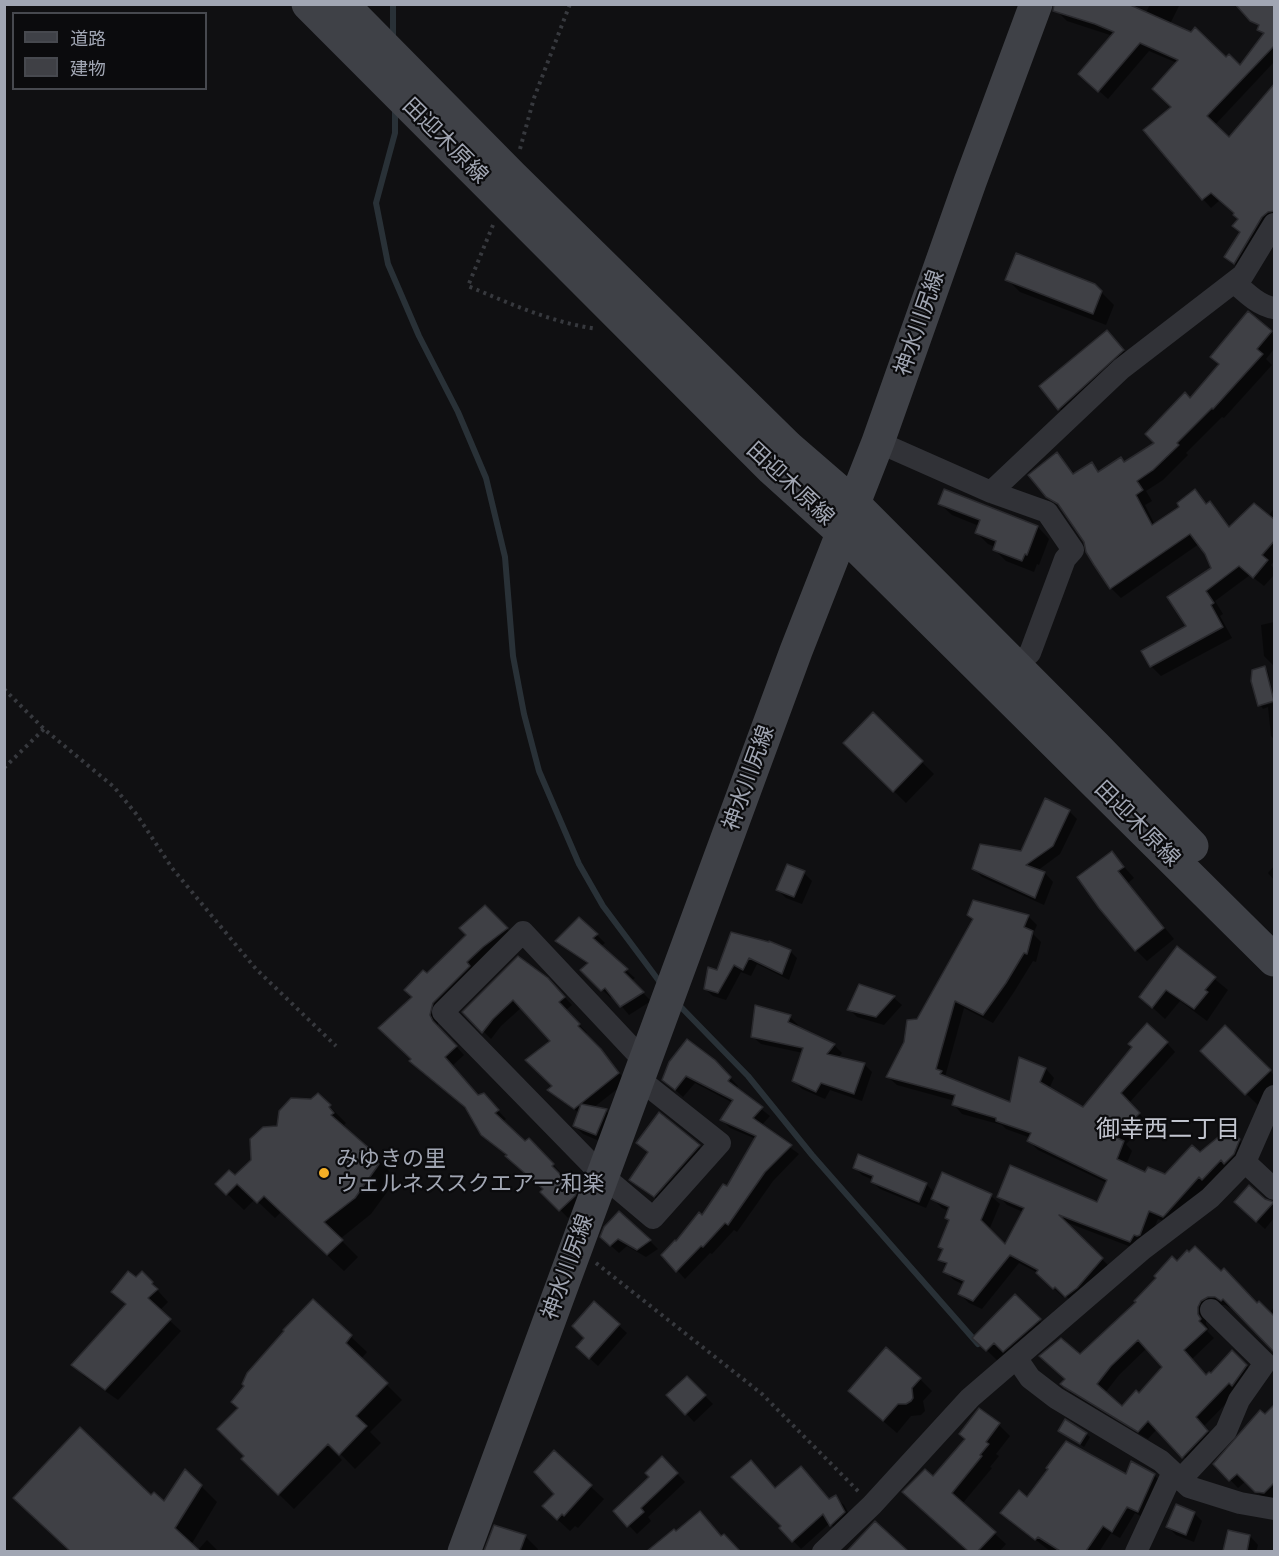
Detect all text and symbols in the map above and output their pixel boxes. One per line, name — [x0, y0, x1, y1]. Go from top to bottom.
legend — [12, 12, 207, 90]
text: 道路 — [70, 28, 106, 50]
text: 建物 — [70, 58, 106, 80]
street label: 田迎木原線 — [397, 93, 493, 189]
street label: 神水川尻線 — [890, 267, 950, 379]
street label: 田迎木原線 — [741, 437, 839, 531]
street label: 神水川尻線 — [718, 722, 780, 834]
street label: 田迎木原線 — [1089, 776, 1185, 872]
district label: 御幸西二丁目 — [1096, 1116, 1240, 1144]
place label: みゆきの里 ウェルネススクエアー;和楽 — [336, 1147, 604, 1198]
marker: みゆきの里 ウェルネススクエアー;和楽 — [317, 1166, 331, 1180]
street label: 神水川尻線 — [537, 1211, 599, 1323]

